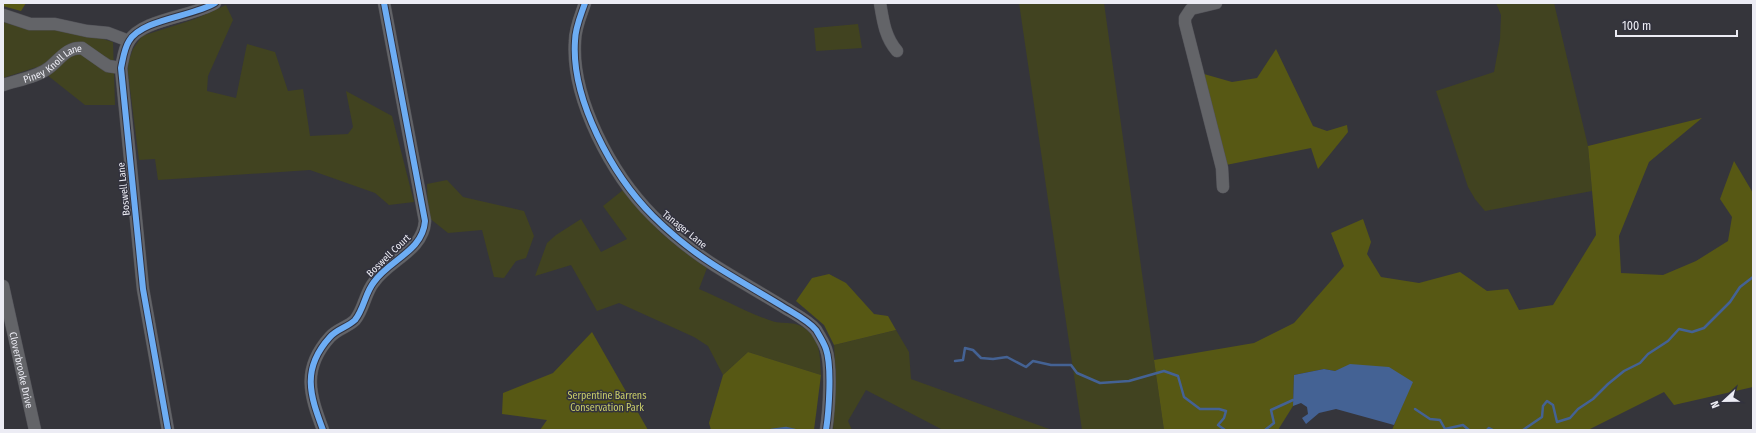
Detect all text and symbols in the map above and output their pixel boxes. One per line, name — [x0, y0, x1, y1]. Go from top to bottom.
scale bar — [1616, 12, 1737, 38]
text: 100 m — [1622, 19, 1651, 33]
street label: Piney Knoll Lane — [22, 43, 82, 86]
street label: Boswell Lane — [115, 162, 133, 216]
street label: Tanager Lane — [660, 208, 709, 251]
street label: Boswell Court — [364, 231, 414, 280]
street label: Cloverbrooke Drive — [6, 331, 35, 410]
north arrow — [1704, 381, 1744, 421]
park label: Serpentine Barrens Conservation Park — [568, 390, 646, 414]
text: N — [1708, 399, 1722, 410]

